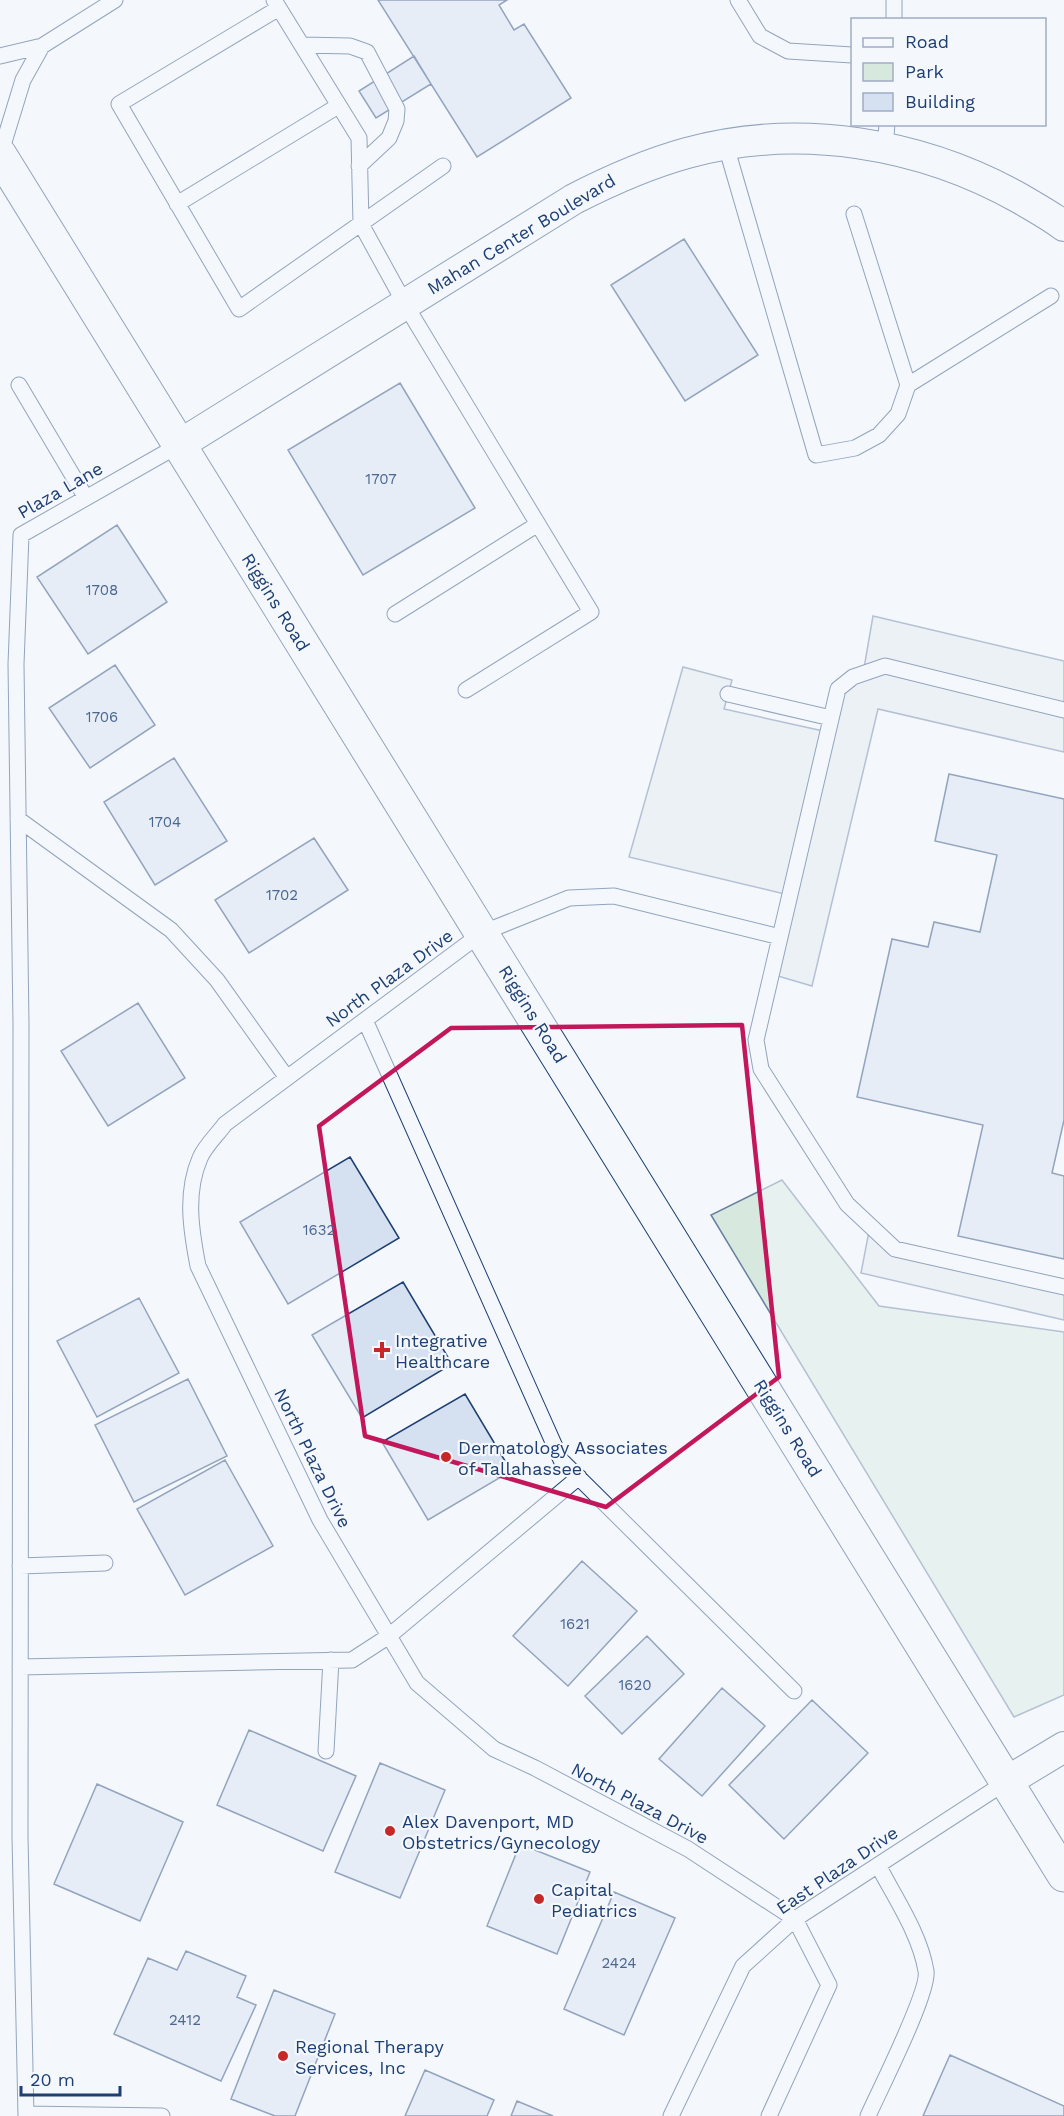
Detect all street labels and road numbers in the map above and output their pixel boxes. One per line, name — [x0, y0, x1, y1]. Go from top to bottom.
street label: Mahan Center Boulevard — [423, 169, 619, 299]
street label: Plaza Lane — [14, 457, 106, 523]
street label: Riggins Road — [238, 549, 314, 655]
street label: North Plaza Drive — [321, 925, 457, 1031]
street label: Riggins Road — [495, 961, 571, 1067]
street label: Riggins Road — [750, 1375, 826, 1481]
street label: North Plaza Drive — [270, 1385, 356, 1531]
street label: North Plaza Drive — [568, 1758, 712, 1848]
street label: East Plaza Drive — [772, 1822, 902, 1918]

